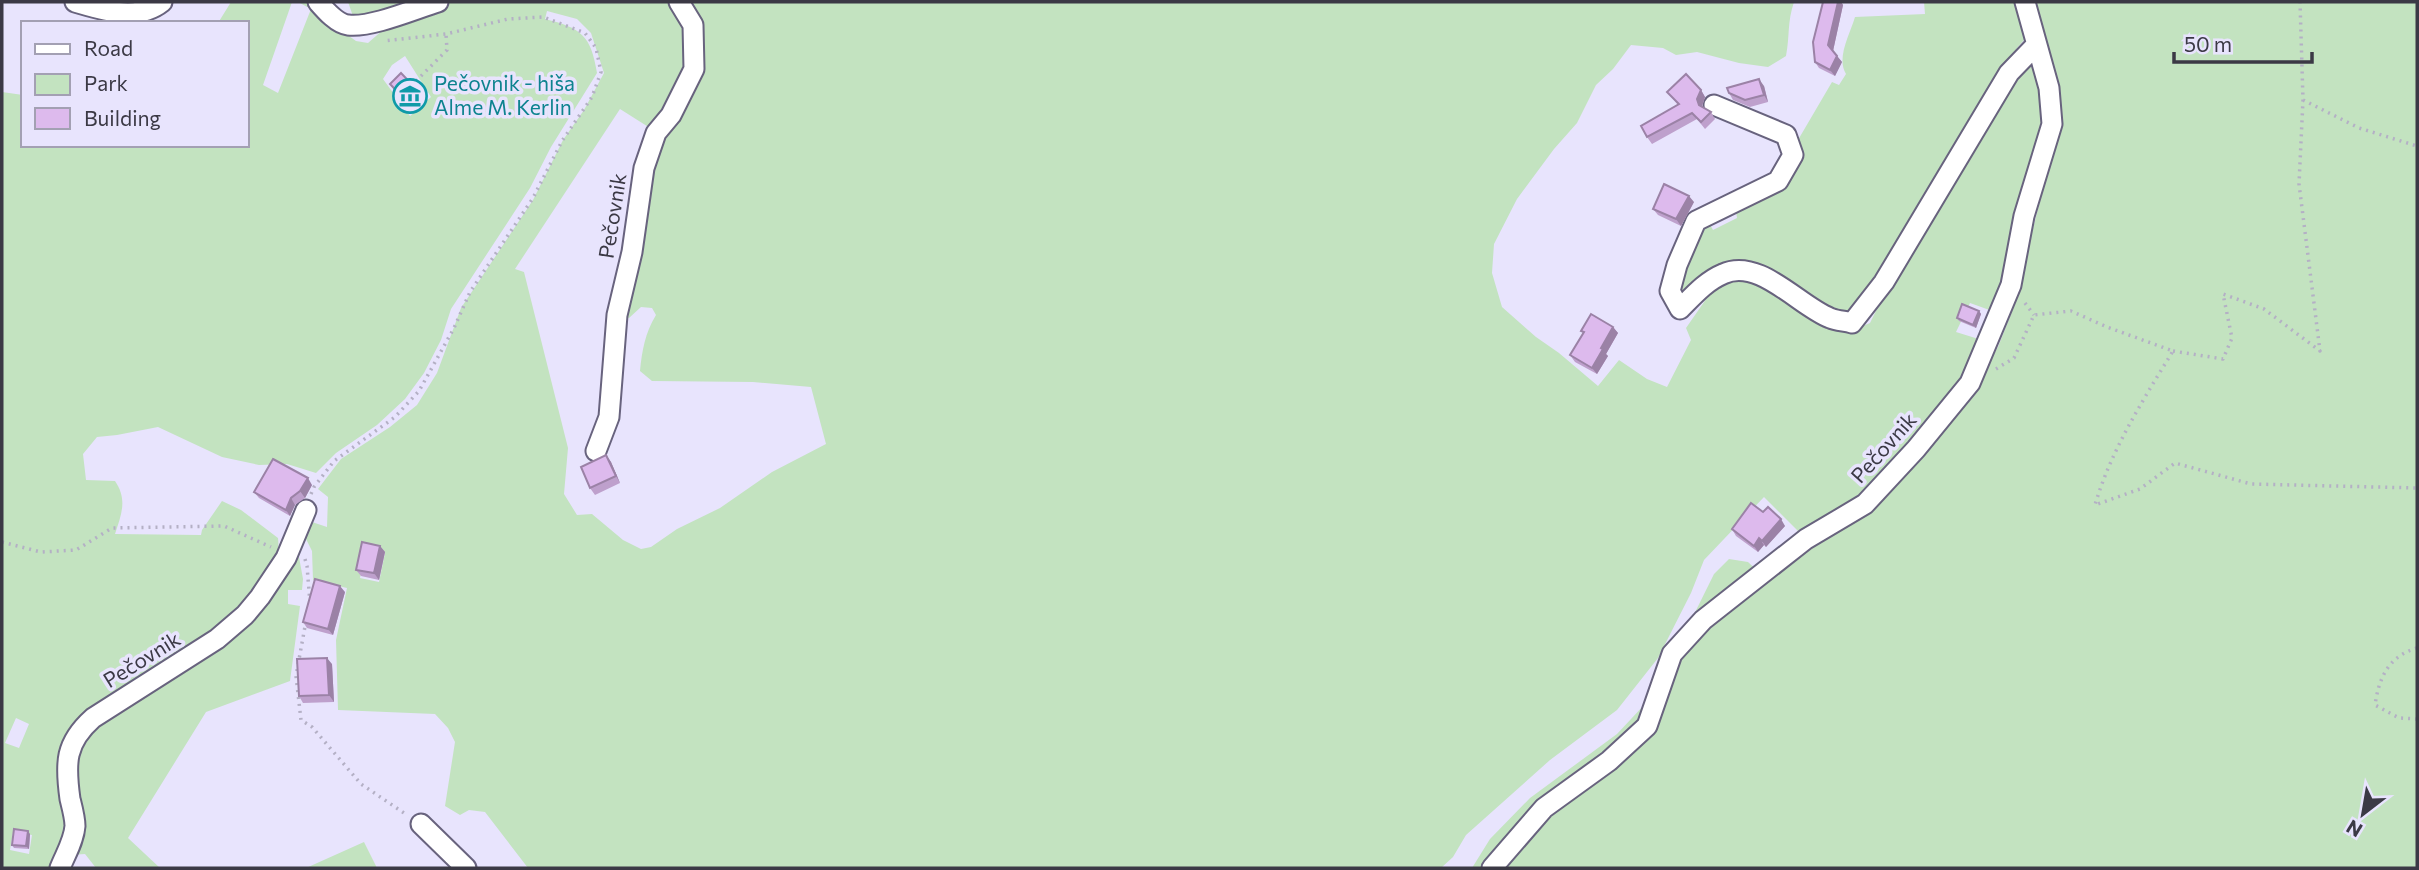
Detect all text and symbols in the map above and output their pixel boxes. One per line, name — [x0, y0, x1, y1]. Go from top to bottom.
legend — [21, 21, 248, 147]
scale bar — [2174, 21, 2312, 65]
text: 50 m — [2184, 31, 2232, 56]
text: Road — [84, 35, 133, 60]
text: Park — [84, 70, 128, 95]
place label: Pečovnik - hiša Alme M. Kerlin — [434, 70, 575, 119]
museum icon: Pečovnik - hiša Alme M. Kerlin — [391, 77, 429, 115]
text: Building — [84, 105, 161, 130]
street label: Pečovnik — [592, 171, 631, 260]
street label: Pečovnik — [1845, 407, 1921, 487]
street label: Pečovnik — [98, 625, 184, 692]
north arrow — [2328, 779, 2398, 849]
text: N — [2342, 815, 2366, 843]

